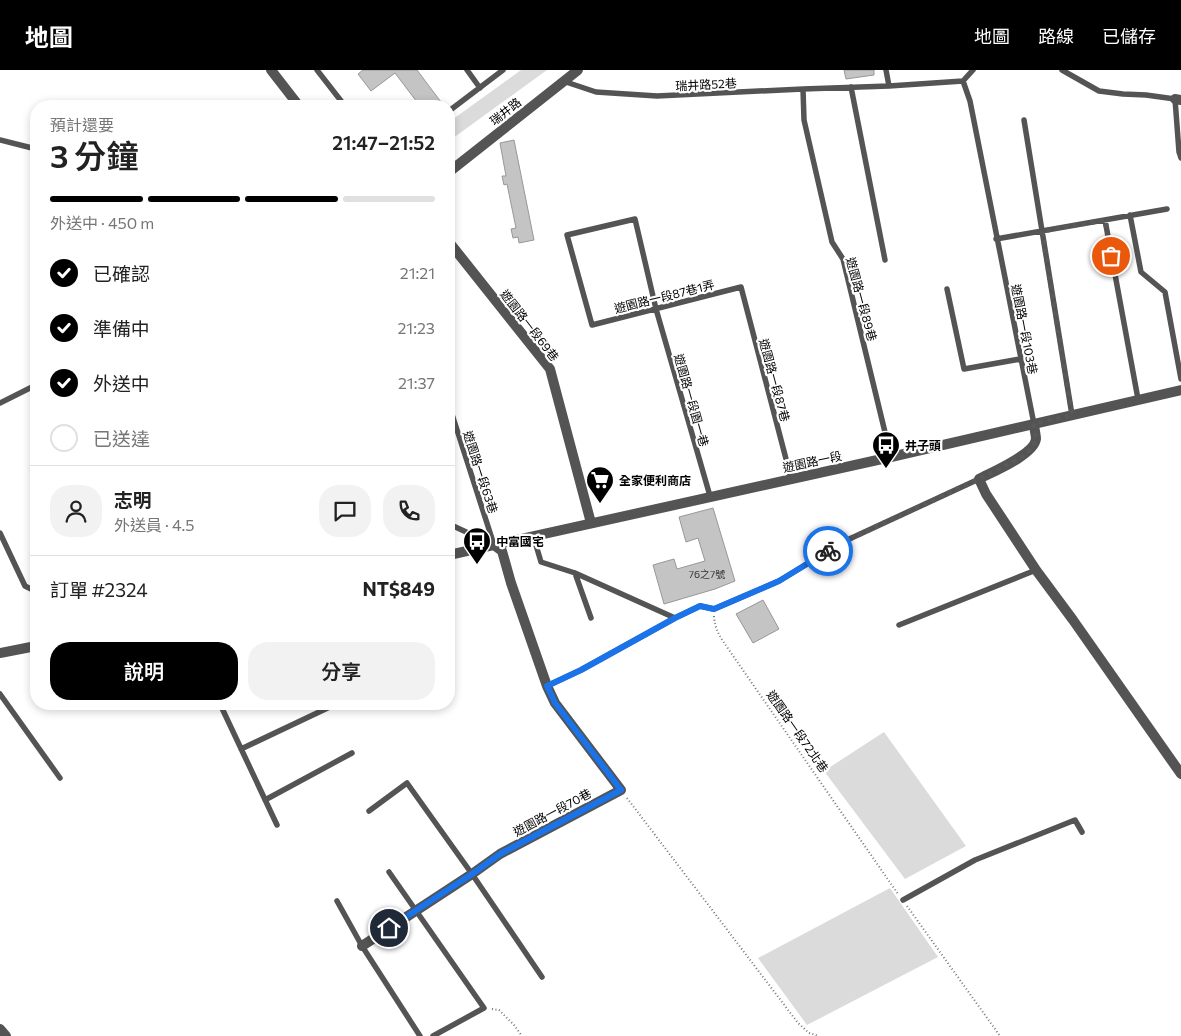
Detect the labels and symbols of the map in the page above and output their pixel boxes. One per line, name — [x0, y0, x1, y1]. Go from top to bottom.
street label: 瑞井路52巷 — [675, 75, 737, 93]
street label: 瑞井路 — [487, 94, 523, 128]
pin — [1090, 235, 1132, 277]
street label: 遊園路一段89巷 — [844, 255, 880, 343]
street label: 遊園路一段87巷1弄 — [612, 277, 716, 315]
street label: 遊園路一段103巷 — [1009, 283, 1041, 375]
street label: 遊園路一段69巷 — [498, 287, 562, 363]
street label: 遊園路一段87巷 — [757, 337, 793, 423]
street label: 遊園路一段園一巷 — [672, 352, 712, 448]
street label: 遊園路一段63巷 — [461, 429, 501, 515]
bus stop icon: 井子頭 — [871, 430, 901, 469]
place label: 井子頭 — [905, 438, 941, 452]
street label: 遊園路一段 — [781, 448, 843, 474]
supermarket icon: 全家便利商店 — [585, 465, 615, 504]
place label: 全家便利商店 — [619, 473, 691, 487]
bus stop icon: 中富國宅 — [462, 526, 492, 565]
courier — [803, 526, 853, 576]
place label: 中富國宅 — [496, 534, 544, 548]
house number: 76之7號 — [689, 568, 725, 580]
street label: 遊園路一段72北巷 — [764, 687, 832, 775]
street label: 遊園路一段70巷 — [511, 786, 593, 838]
pin — [368, 907, 410, 949]

